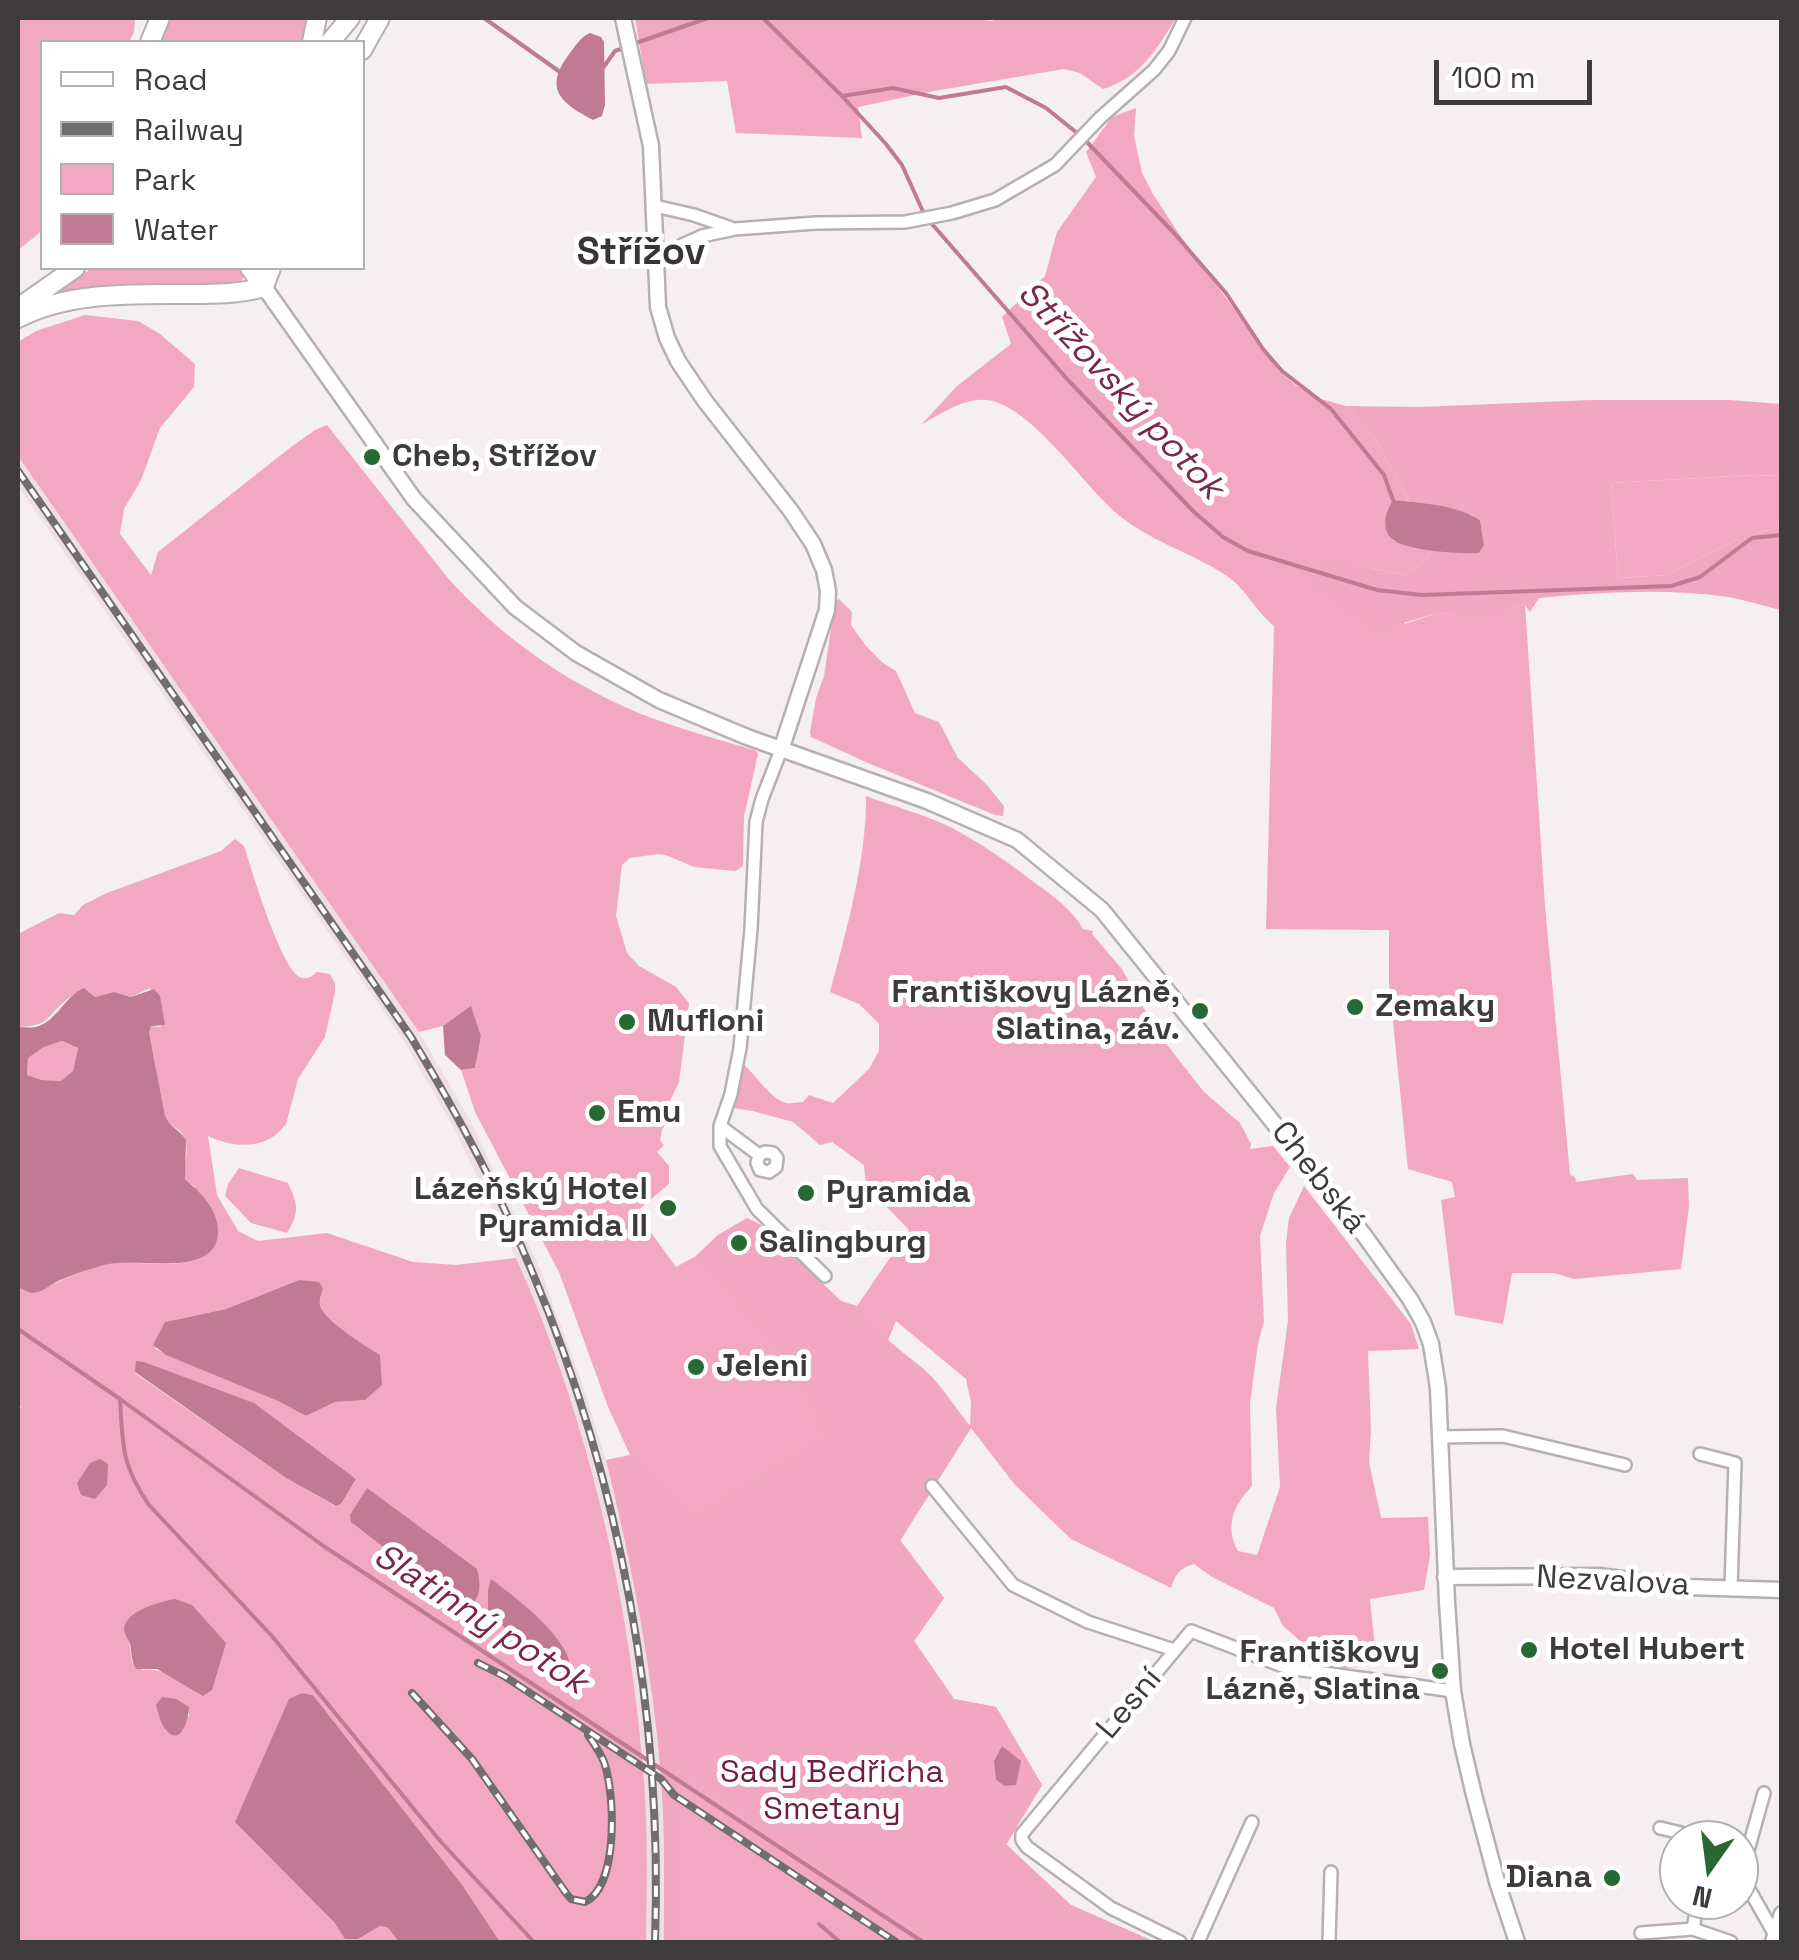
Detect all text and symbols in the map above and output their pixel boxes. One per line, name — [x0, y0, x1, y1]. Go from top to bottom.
legend — [40, 40, 365, 270]
scale bar — [1439, 40, 1596, 102]
text: 100 m — [1451, 58, 1536, 97]
text: Road — [134, 60, 208, 99]
text: Railway — [134, 110, 244, 149]
text: Park — [134, 160, 196, 199]
text: Water — [134, 210, 219, 249]
district label: Střížov — [577, 231, 705, 277]
water label: Střížovský potok — [1008, 273, 1232, 509]
place label: Cheb, Střížov — [392, 438, 597, 476]
marker: Cheb, Střížov — [361, 446, 383, 468]
place label: Františkovy Lázně, Slatina, záv. — [892, 974, 1180, 1049]
place label: Zemaky — [1375, 988, 1495, 1026]
marker: Zemaky — [1344, 996, 1366, 1018]
marker: Františkovy Lázně, Slatina, záv. — [1189, 1000, 1211, 1022]
place label: Mufloni — [647, 1003, 764, 1041]
marker: Mufloni — [616, 1011, 638, 1033]
place label: Emu — [617, 1094, 682, 1132]
marker: Emu — [586, 1102, 608, 1124]
street label: Chebská — [1262, 1114, 1374, 1242]
place label: Lázeňský Hotel Pyramida II — [414, 1171, 648, 1246]
place label: Pyramida — [826, 1174, 971, 1212]
marker: Pyramida — [795, 1182, 817, 1204]
marker: Lázeňský Hotel Pyramida II — [657, 1197, 679, 1219]
place label: Salingburg — [759, 1224, 927, 1262]
marker: Salingburg — [728, 1232, 750, 1254]
place label: Jeleni — [716, 1348, 808, 1386]
marker: Jeleni — [685, 1356, 707, 1378]
water label: Slatinný potok — [365, 1535, 595, 1705]
street label: Nezvalova — [1535, 1559, 1691, 1605]
place label: Hotel Hubert — [1549, 1631, 1745, 1669]
place label: Františkovy Lázně, Slatina — [1206, 1634, 1420, 1709]
marker: Hotel Hubert — [1518, 1639, 1540, 1661]
marker: Františkovy Lázně, Slatina — [1429, 1660, 1451, 1682]
street label: Lesní — [1089, 1661, 1171, 1747]
park label: Sady Bedřicha Smetany — [720, 1754, 944, 1829]
north arrow — [1659, 1820, 1759, 1920]
place label: Diana — [1505, 1859, 1592, 1897]
marker: Diana — [1601, 1867, 1623, 1889]
text: N — [1689, 1877, 1716, 1917]

